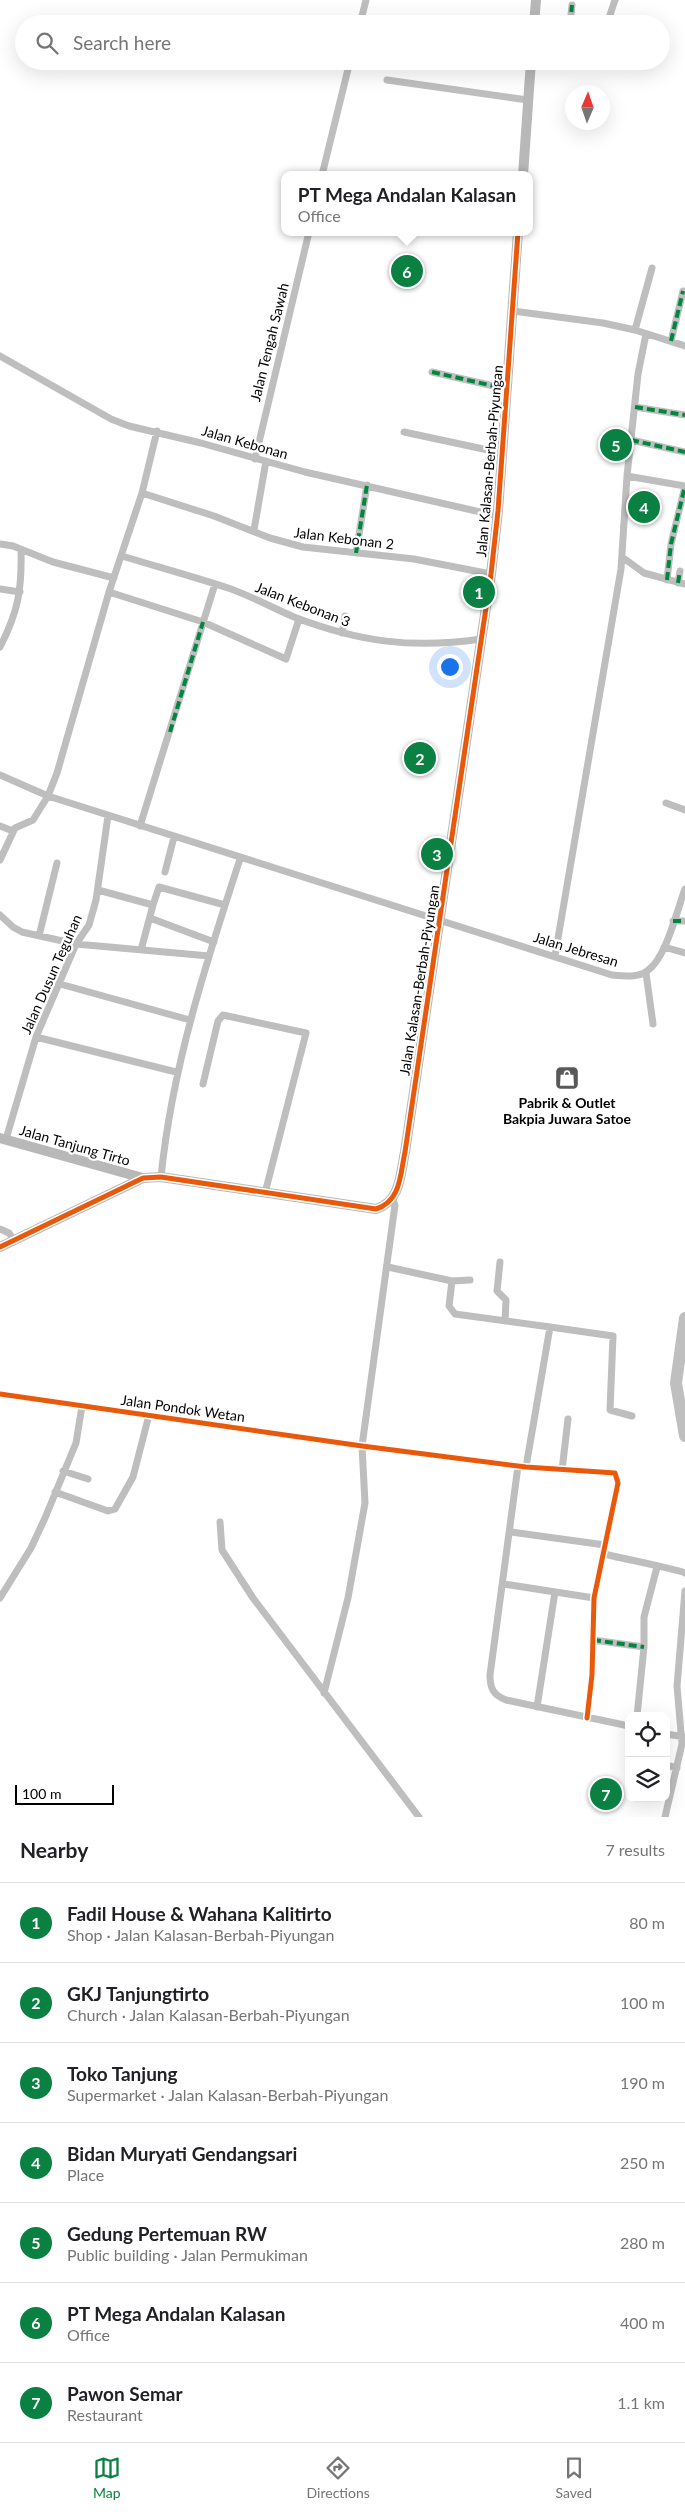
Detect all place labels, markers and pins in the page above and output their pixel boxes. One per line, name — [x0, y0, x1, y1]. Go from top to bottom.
pin: 6 — [391, 252, 423, 290]
pin: 5 — [600, 426, 632, 464]
pin: 4 — [628, 488, 660, 526]
pin: 1 — [463, 573, 495, 611]
pin: 2 — [404, 739, 436, 777]
pin: 3 — [421, 835, 453, 873]
shop icon: Pabrik & Outlet Bakpia Juwara Satoe — [554, 1065, 580, 1091]
place label: Pabrik & Outlet Bakpia Juwara Satoe — [503, 1094, 632, 1127]
pin: 7 — [590, 1775, 622, 1813]

